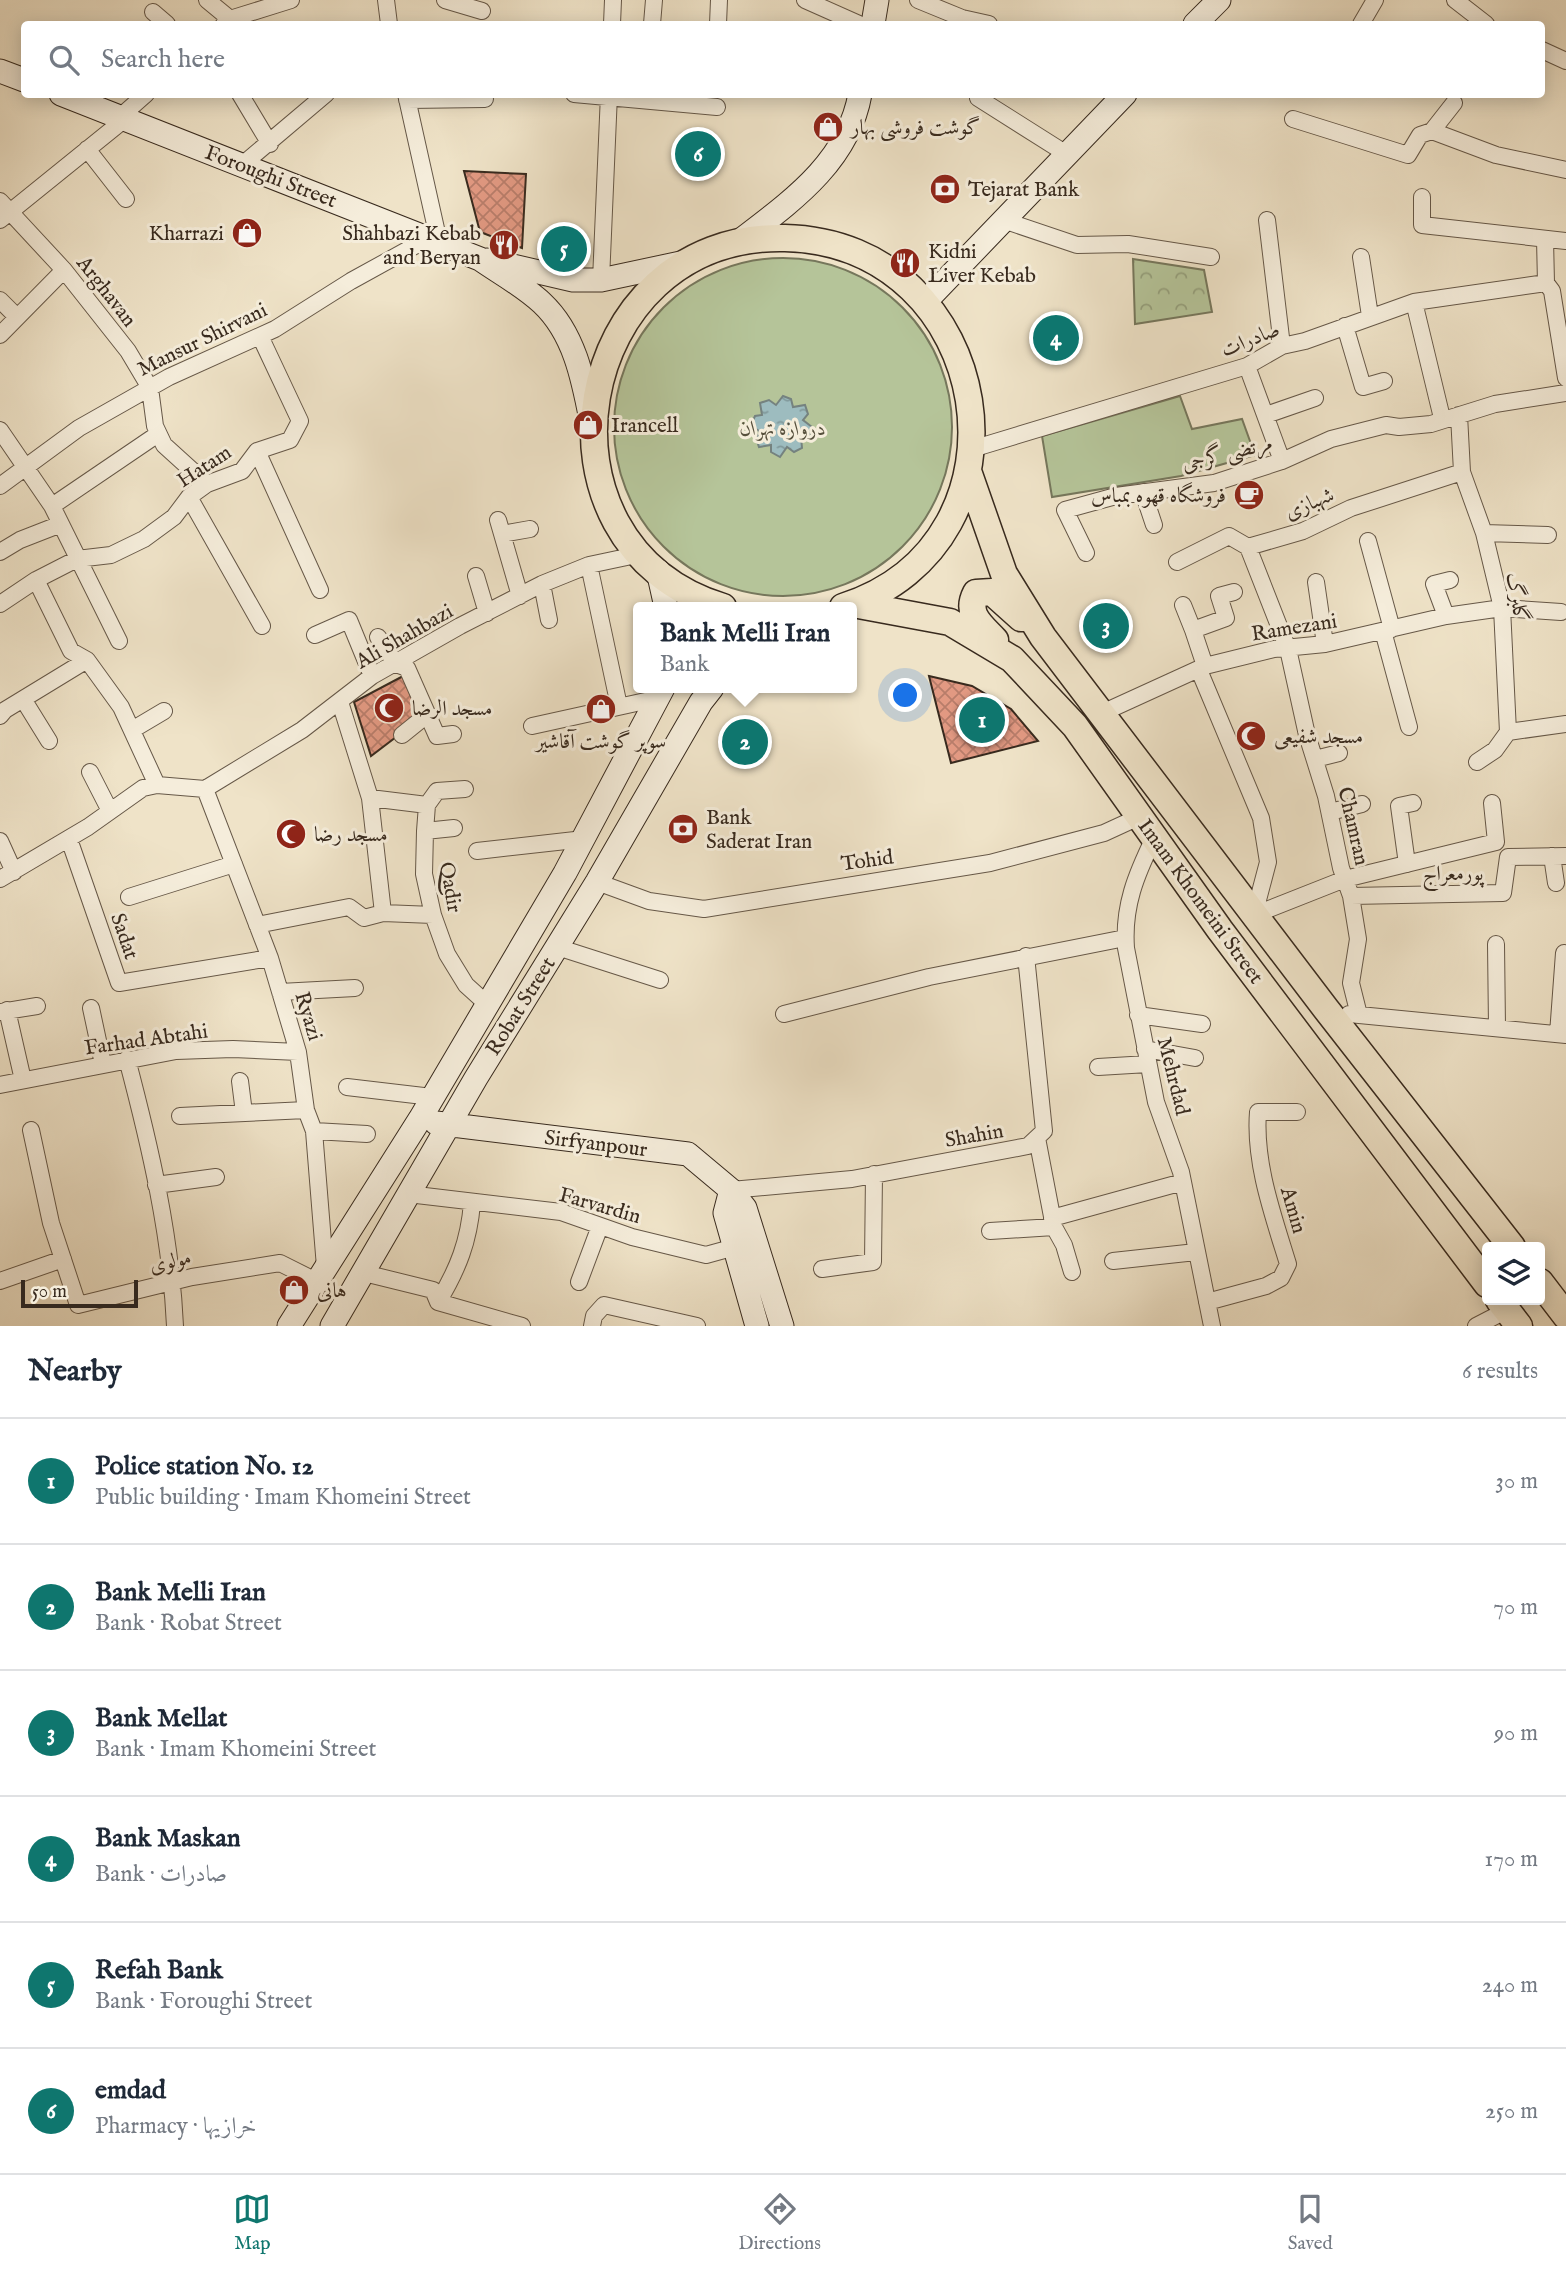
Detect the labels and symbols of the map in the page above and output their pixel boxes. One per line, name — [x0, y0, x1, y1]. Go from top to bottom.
shop icon: گوشت فروشی بهار — [811, 110, 845, 144]
place label: گوشت فروشی بهار — [849, 115, 980, 142]
pin: 6 — [675, 128, 721, 180]
street label: Foroughi Street — [201, 140, 340, 215]
bank icon: Tejarat Bank — [928, 172, 962, 206]
place label: Tejarat Bank — [968, 177, 1080, 204]
shop icon: Kharrazi — [230, 216, 264, 250]
place label: Kharrazi — [149, 221, 224, 248]
place label: Shahbazi Kebab and Beryan — [342, 221, 481, 272]
pin: 5 — [541, 223, 587, 275]
restaurant icon: Shahbazi Kebab and Beryan — [487, 228, 521, 262]
place label: Kidni Liver Kebab — [928, 239, 1036, 290]
restaurant icon: Kidni Liver Kebab — [888, 246, 922, 280]
street label: Arghavan — [69, 250, 142, 333]
street label: Mansur Shirvani — [133, 297, 272, 383]
pin: 4 — [1033, 312, 1079, 364]
street label: صادرات — [1217, 316, 1284, 364]
shop icon: Irancell — [571, 408, 605, 442]
place label: Irancell — [611, 413, 678, 440]
park label: دروازه تهران — [740, 416, 826, 443]
street label: مرتضی گرجی — [1179, 428, 1275, 479]
street label: Hatam — [172, 440, 237, 495]
cafe icon: فروشگاه قهوه بمباس — [1232, 478, 1266, 512]
place label: فروشگاه قهوه بمباس — [1091, 482, 1226, 510]
street label: شهبازی — [1281, 482, 1338, 527]
street label: گلبرگ — [1499, 570, 1535, 624]
street label: Ali Shahbazi — [350, 599, 458, 676]
pin: 3 — [1083, 600, 1129, 652]
street label: Ramezani — [1249, 608, 1339, 649]
your location — [888, 678, 922, 712]
mosque icon: مسجد الرضا — [372, 691, 406, 725]
shop icon: سوپر گوشت آقاشیر — [584, 692, 618, 726]
pin: 1 — [959, 694, 1005, 746]
place label: مسجد الرضا — [412, 696, 492, 723]
pin: 2 — [722, 716, 768, 768]
mosque icon: مسجد شفیعی — [1234, 719, 1268, 753]
place label: مسجد شفیعی — [1274, 724, 1363, 751]
place label: سوپر گوشت آقاشیر — [534, 728, 666, 756]
street label: Chamran — [1330, 785, 1375, 868]
place label: Bank Saderat Iran — [706, 805, 812, 856]
bank icon: Bank Saderat Iran — [666, 812, 700, 846]
street label: Imam Khomeini Street — [1131, 814, 1269, 990]
mosque icon: مسجد رضا — [274, 817, 308, 851]
place label: مسجد رضا — [314, 822, 388, 849]
street label: Tohid — [839, 844, 896, 879]
street label: Qadir — [432, 860, 467, 915]
street label: پورمعراج — [1422, 861, 1485, 892]
street label: Sadat — [103, 910, 144, 963]
street label: Robat Street — [480, 952, 562, 1061]
street label: Ryazi — [287, 989, 328, 1044]
street label: Farhad Abtahi — [83, 1018, 210, 1063]
street label: Mehrdad — [1150, 1034, 1195, 1119]
street label: Shahin — [943, 1118, 1006, 1155]
street label: Sirfyanpour — [543, 1125, 649, 1164]
street label: Farvardin — [556, 1182, 644, 1231]
street label: Amin — [1273, 1183, 1312, 1237]
street label: مولوی — [147, 1245, 194, 1280]
shop icon: هانی — [277, 1273, 311, 1307]
scale bar — [21, 1277, 138, 1309]
place label: هانی — [317, 1278, 347, 1305]

